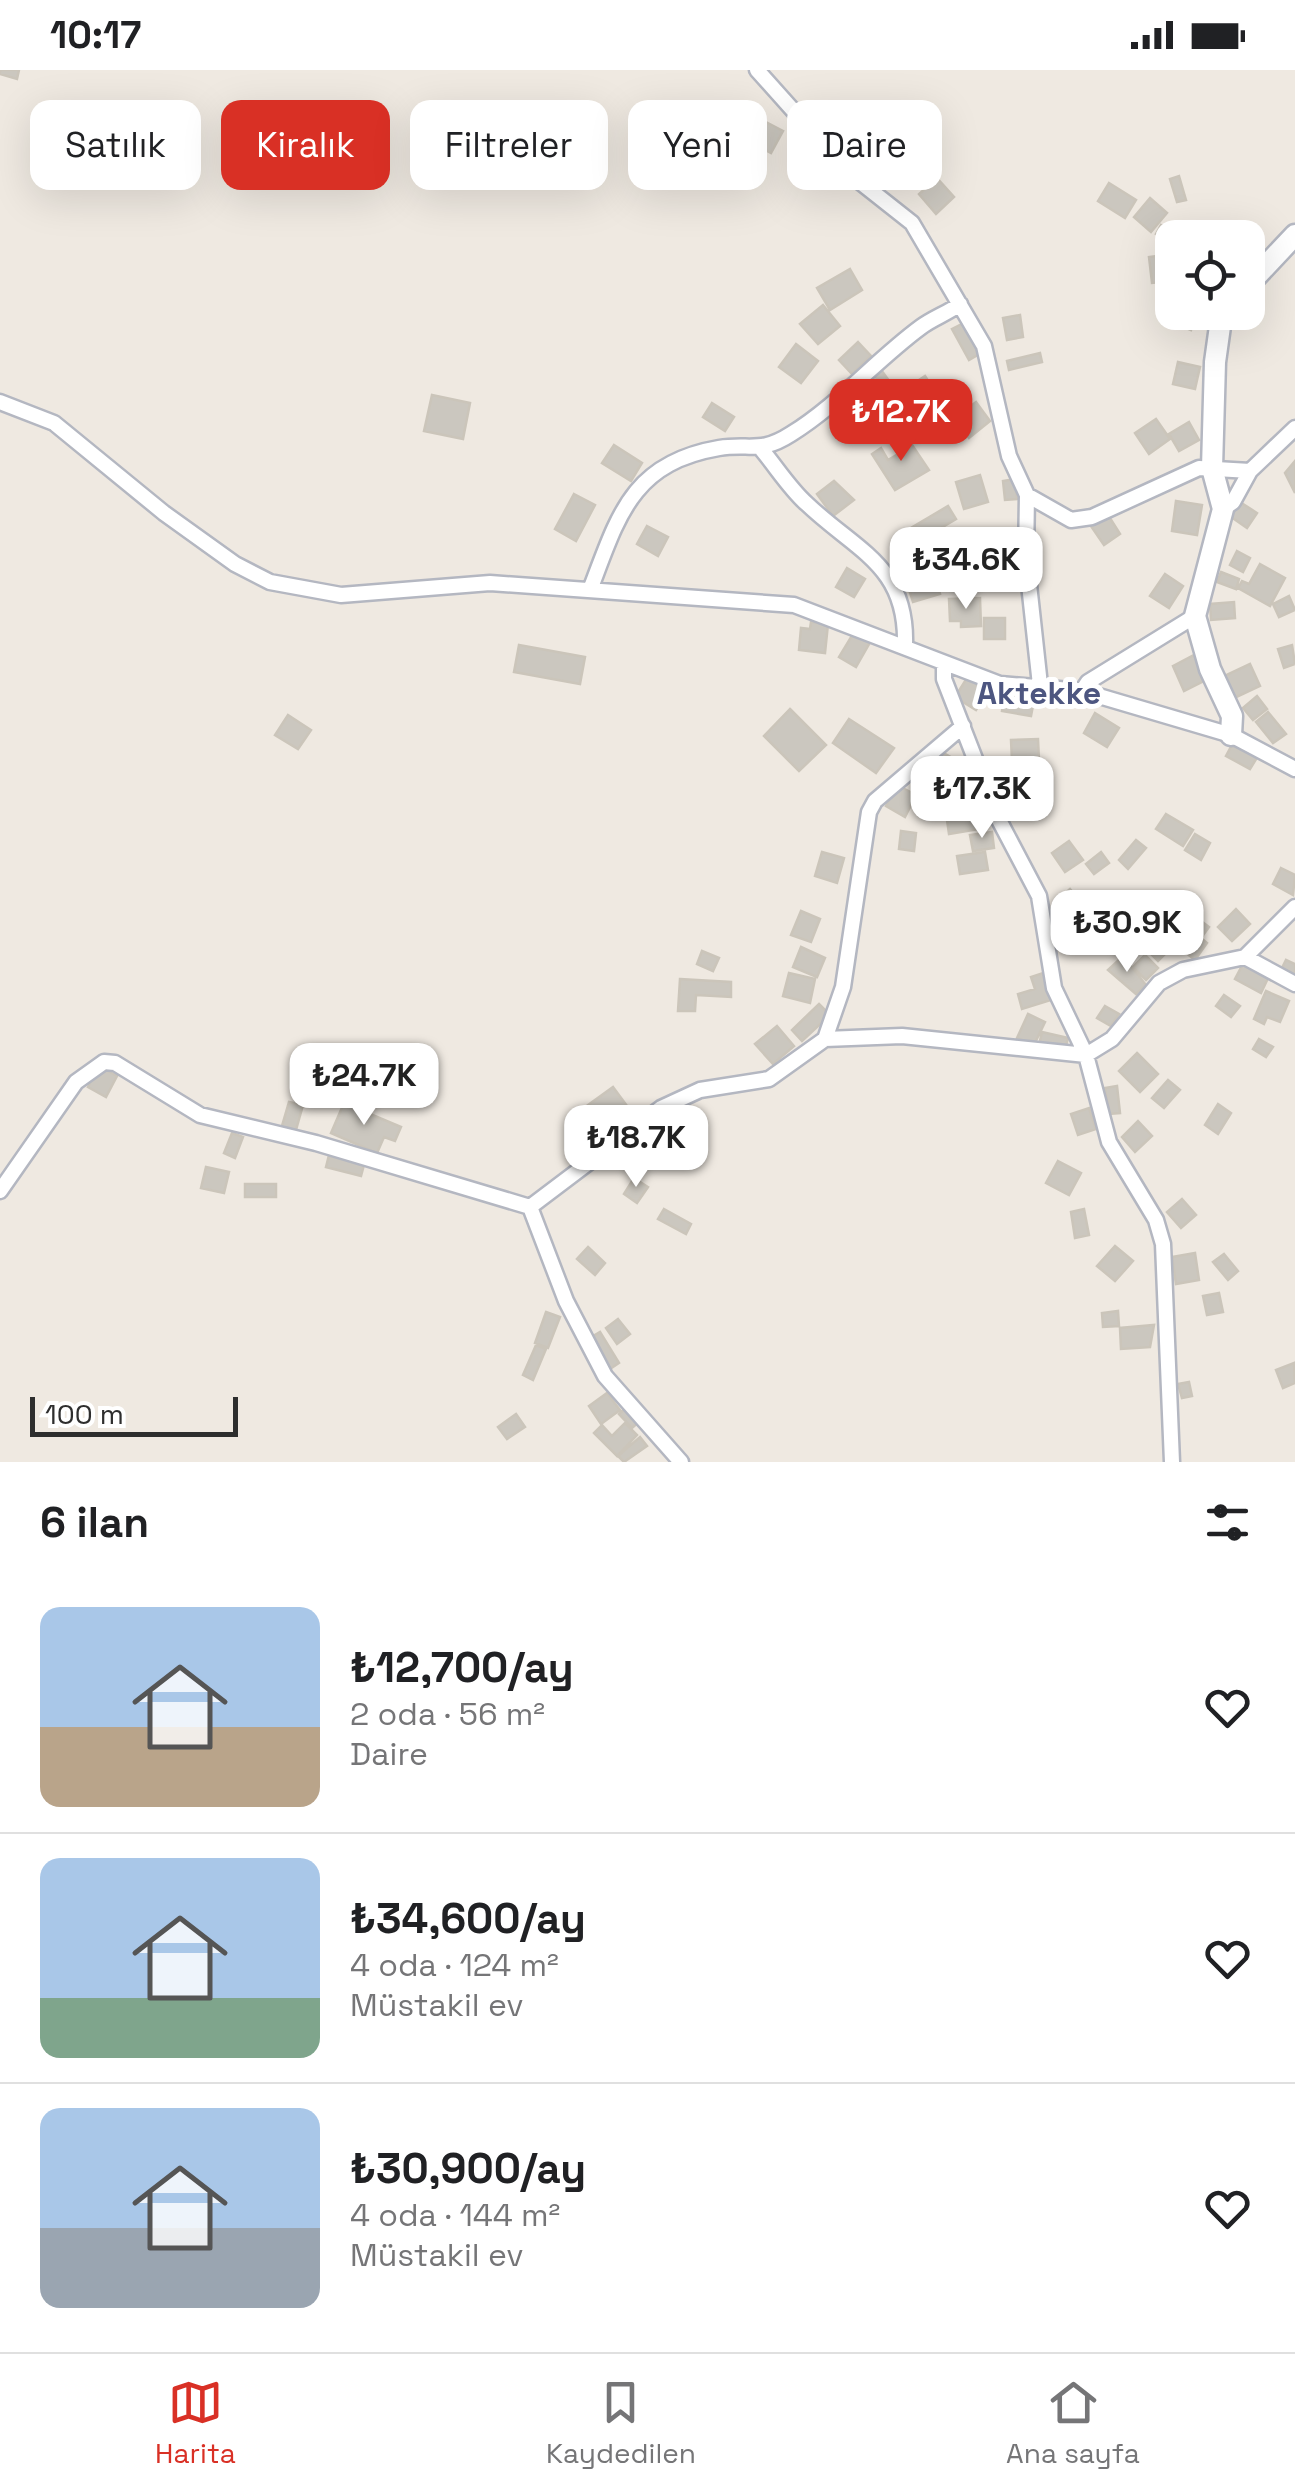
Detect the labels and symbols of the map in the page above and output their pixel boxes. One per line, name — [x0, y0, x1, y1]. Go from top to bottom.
pin: ₺12.7K — [820, 379, 982, 464]
pin: ₺34.6K — [885, 527, 1047, 612]
district label: Aktekke — [977, 673, 1101, 713]
pin: ₺17.3K — [901, 756, 1063, 841]
pin: ₺30.9K — [1046, 890, 1208, 975]
pin: ₺24.7K — [283, 1043, 445, 1128]
pin: ₺18.7K — [555, 1105, 717, 1190]
scale bar — [30, 1392, 238, 1436]

